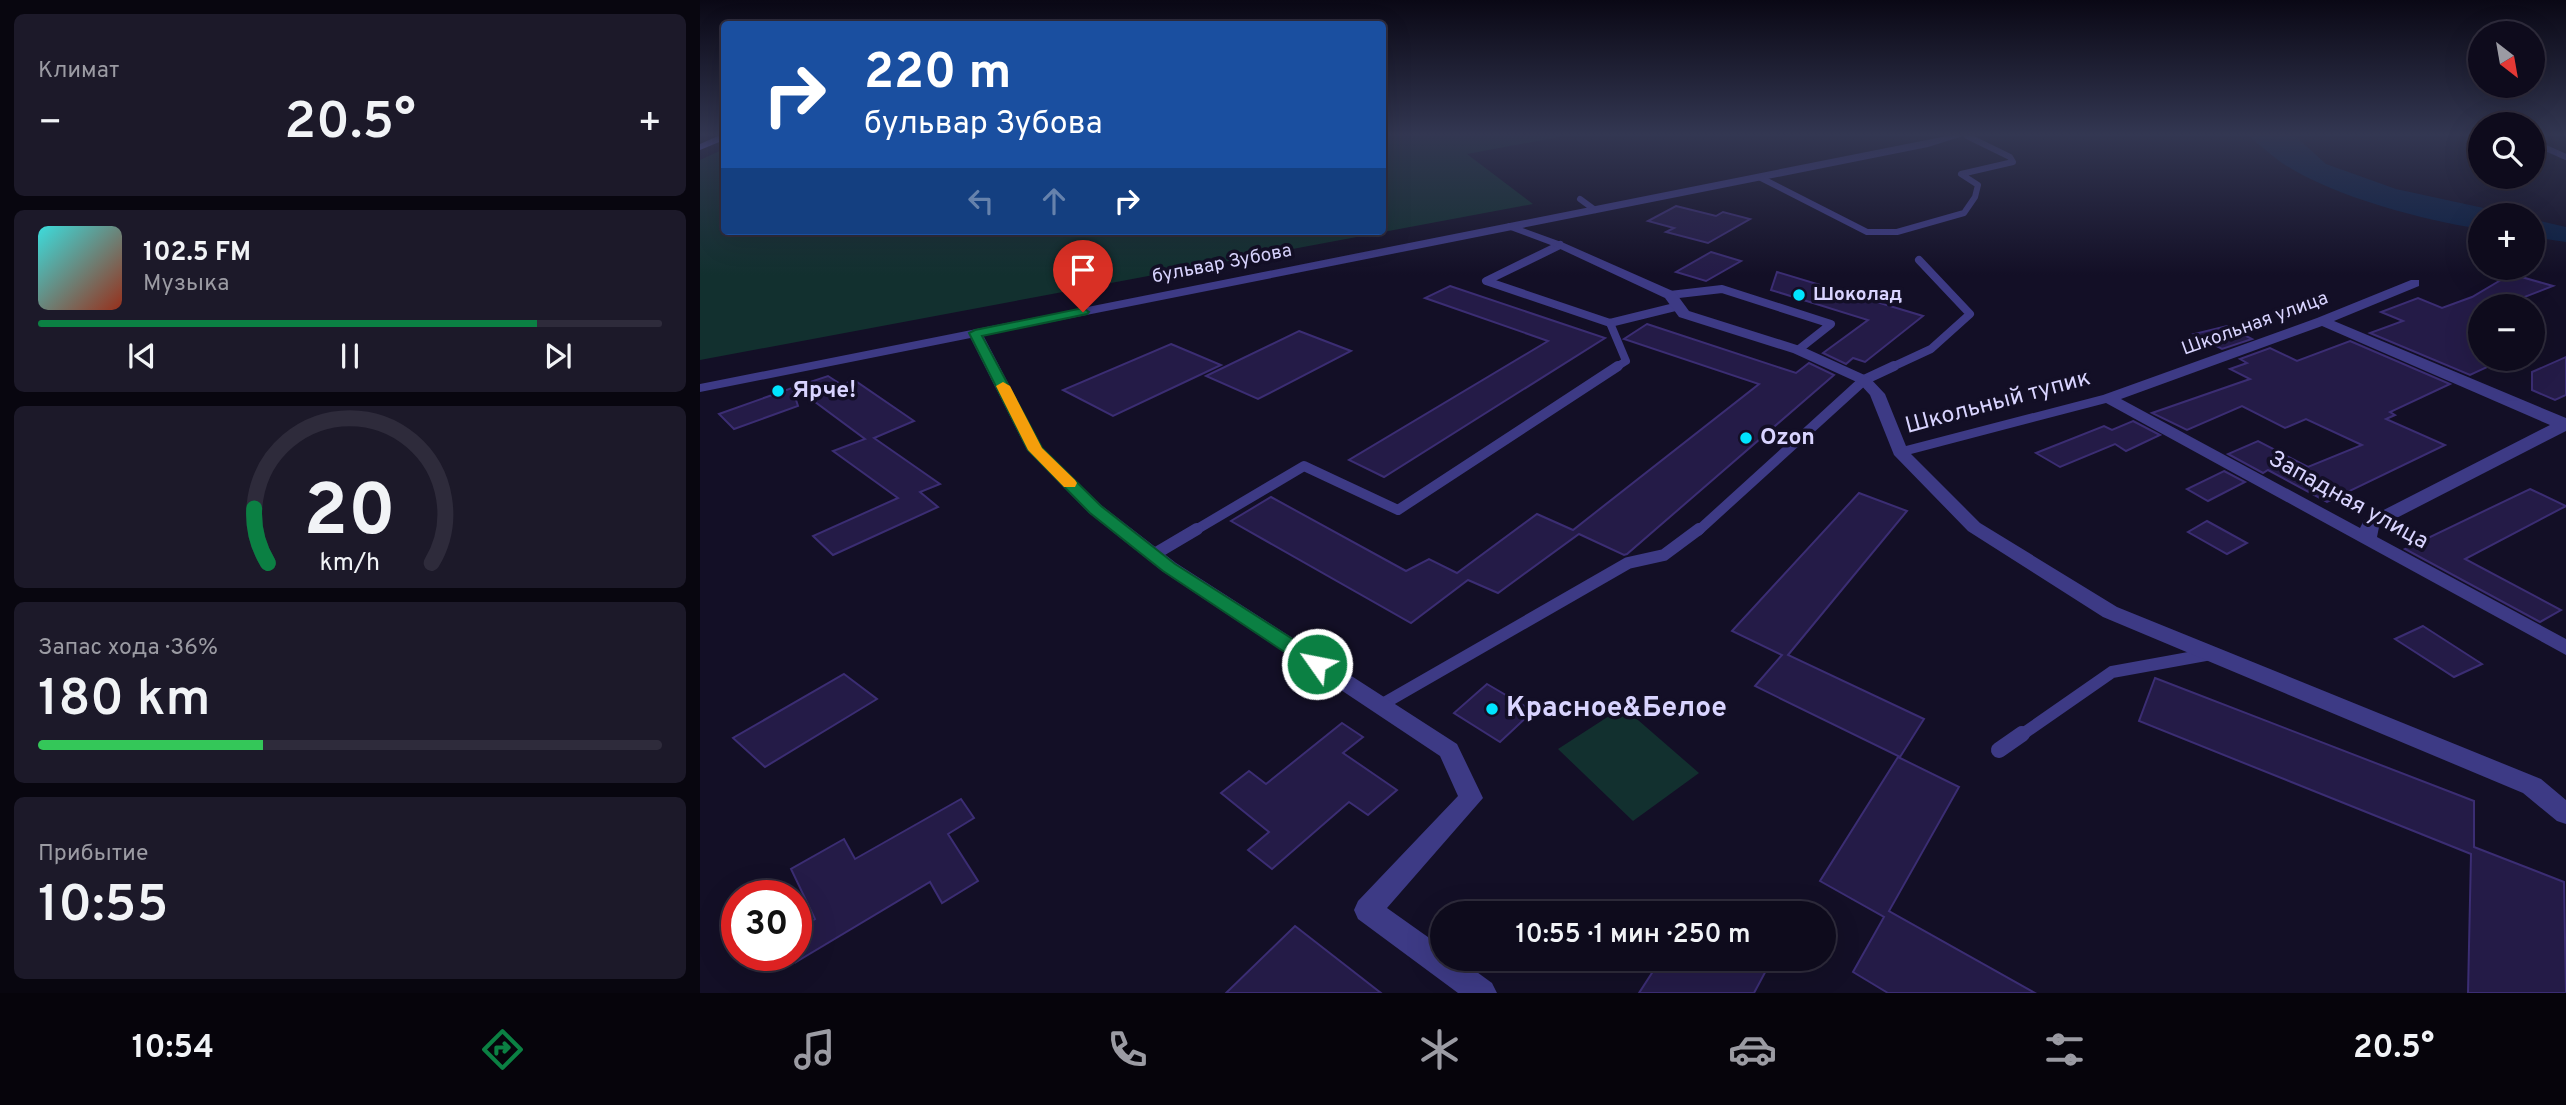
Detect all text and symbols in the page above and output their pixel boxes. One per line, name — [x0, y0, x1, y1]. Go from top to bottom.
north arrow — [2468, 21, 2544, 98]
map controls — [2468, 21, 2545, 371]
text: 220 m — [864, 44, 1011, 106]
icon: right — [749, 49, 840, 140]
text: Климат — [38, 57, 119, 86]
text: 20.5° — [284, 91, 416, 157]
text: − — [38, 100, 63, 149]
text: + — [637, 100, 662, 149]
text: бульвар Зубова — [864, 105, 1103, 145]
button: search — [2468, 112, 2545, 189]
icon: left — [962, 182, 1000, 220]
icon: ahead — [1035, 182, 1073, 220]
icon: right — [1108, 182, 1146, 220]
button: + — [2468, 203, 2545, 280]
text: 102.5 FM — [143, 237, 251, 270]
street label: бульвар Зубова — [1150, 239, 1294, 289]
pin — [1053, 240, 1113, 312]
icon: arrive — [1064, 251, 1102, 289]
text: Музыка — [143, 270, 229, 299]
place label: Шоколад — [1813, 283, 1902, 307]
street label: Школьная улица — [2178, 286, 2332, 362]
marker: Шоколад — [1791, 287, 1807, 303]
button: − — [2468, 294, 2545, 371]
icon: previous — [123, 337, 161, 375]
icon: pause — [331, 337, 369, 375]
icon: next — [539, 337, 577, 375]
street label: Школьный тупик — [1902, 364, 2094, 442]
place label: Ярче! — [792, 377, 856, 406]
marker: Ярче! — [770, 383, 786, 399]
place label: Ozon — [1760, 424, 1815, 453]
marker: Ozon — [1738, 430, 1754, 446]
street label: Западная улица — [2263, 445, 2433, 557]
text: 20 — [304, 469, 396, 561]
text: km/h — [320, 547, 380, 579]
position arrow — [1280, 627, 1354, 701]
text: Запас хода · 36% — [38, 634, 218, 663]
text: 180 km — [38, 668, 211, 734]
place label: Красное&Белое — [1506, 691, 1727, 727]
marker: Красное&Белое — [1484, 701, 1500, 717]
text: Прибытие — [38, 840, 148, 869]
text: 10:55 — [38, 874, 168, 940]
speed limit sign: 30 — [721, 880, 812, 971]
text: 10:55 · 1 мин · 250 m — [1516, 919, 1750, 952]
icon: directions — [478, 1025, 527, 1074]
icon: music — [790, 1025, 839, 1074]
icon: phone — [1103, 1025, 1152, 1074]
icon: climate — [1415, 1025, 1464, 1074]
icon: car — [1728, 1025, 1777, 1074]
icon: filters — [2040, 1025, 2089, 1074]
text: 10:54 — [132, 1029, 214, 1069]
text: 20.5° — [2353, 1029, 2434, 1069]

